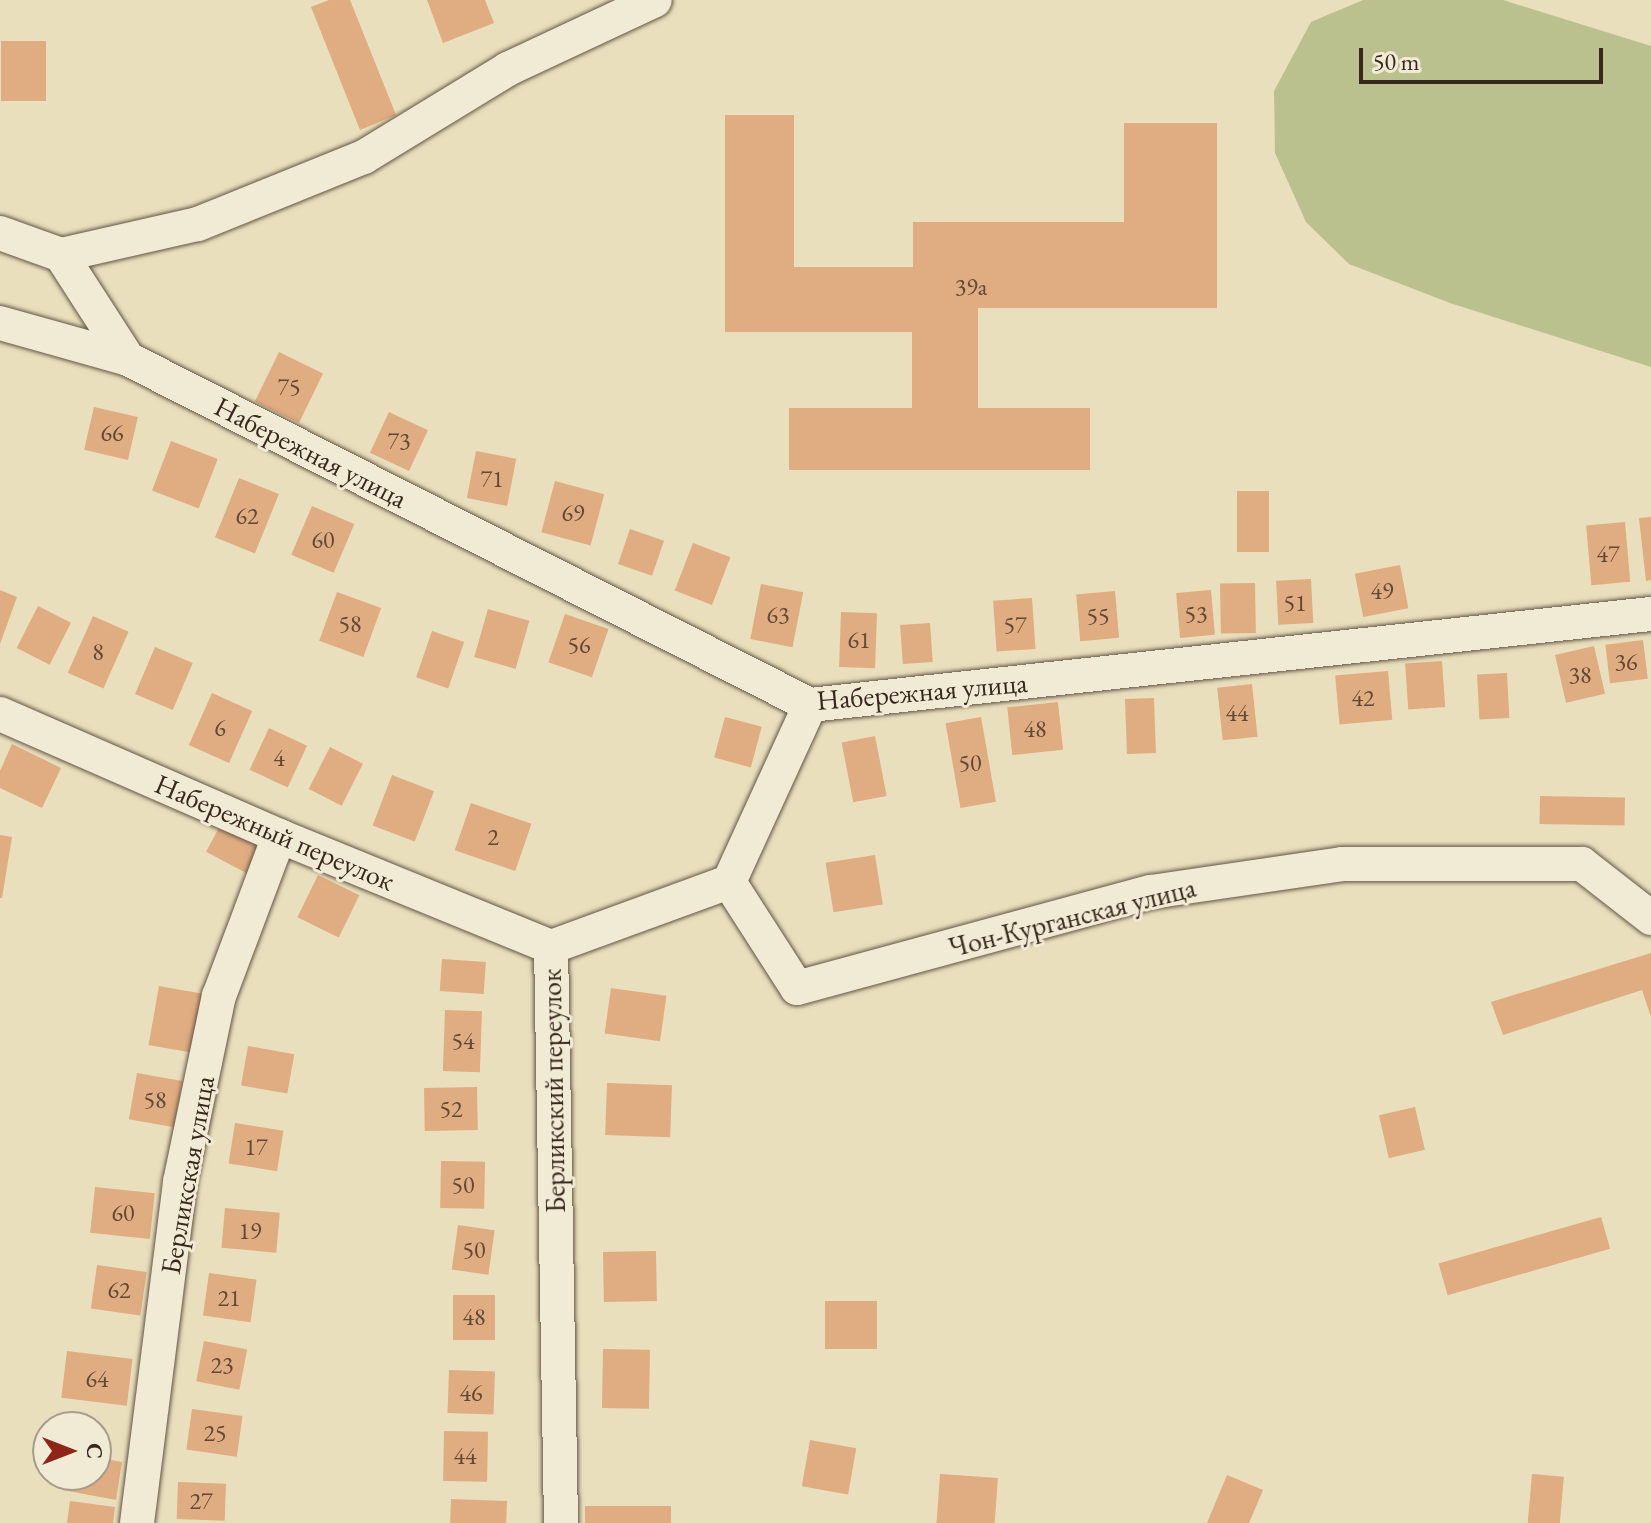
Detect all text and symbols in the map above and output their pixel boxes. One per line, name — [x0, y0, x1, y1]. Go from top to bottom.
scale bar — [1363, 32, 1607, 82]
text: 50 m — [1373, 46, 1420, 77]
house number: 39а — [955, 273, 987, 301]
house number: 75 — [277, 373, 301, 401]
street label: Набережная улица — [209, 389, 413, 515]
house number: 66 — [100, 419, 124, 447]
house number: 73 — [387, 427, 411, 455]
house number: 71 — [480, 465, 504, 493]
house number: 69 — [561, 499, 585, 527]
house number: 62 — [235, 502, 259, 530]
house number: 60 — [311, 526, 335, 554]
house number: 47 — [1596, 540, 1620, 568]
house number: 49 — [1370, 577, 1394, 605]
house number: 51 — [1283, 589, 1307, 617]
house number: 53 — [1184, 600, 1208, 628]
house number: 63 — [766, 601, 790, 629]
house number: 55 — [1086, 602, 1110, 630]
house number: 58 — [338, 610, 362, 638]
house number: 57 — [1003, 611, 1027, 639]
house number: 61 — [847, 626, 871, 654]
house number: 56 — [567, 631, 591, 659]
house number: 8 — [92, 638, 104, 666]
house number: 36 — [1614, 648, 1638, 676]
house number: 38 — [1568, 661, 1592, 689]
street label: Набережная улица — [815, 665, 1029, 717]
house number: 42 — [1351, 684, 1375, 712]
house number: 44 — [1225, 699, 1249, 727]
house number: 6 — [214, 714, 226, 742]
house number: 48 — [1023, 715, 1047, 743]
house number: 4 — [273, 744, 285, 772]
house number: 50 — [958, 749, 982, 777]
street label: Набережный переулок — [150, 766, 400, 898]
house number: 2 — [487, 823, 499, 851]
street label: Чон-Курганская улица — [945, 870, 1199, 964]
street label: Берликский переулок — [534, 968, 572, 1214]
house number: 54 — [451, 1027, 475, 1055]
street label: Берликская улица — [153, 1073, 221, 1277]
house number: 58 — [143, 1086, 167, 1114]
house number: 52 — [439, 1095, 463, 1123]
house number: 17 — [244, 1133, 268, 1161]
house number: 50 — [451, 1171, 475, 1199]
house number: 60 — [111, 1199, 135, 1227]
house number: 19 — [238, 1217, 262, 1245]
house number: 50 — [462, 1236, 486, 1264]
house number: 62 — [107, 1276, 131, 1304]
house number: 21 — [217, 1284, 241, 1312]
house number: 48 — [462, 1303, 486, 1331]
house number: 23 — [210, 1351, 234, 1379]
house number: 64 — [85, 1365, 109, 1393]
house number: 46 — [459, 1379, 483, 1407]
north arrow — [32, 1411, 112, 1491]
house number: 25 — [203, 1419, 227, 1447]
house number: 44 — [453, 1442, 477, 1470]
text: С — [80, 1443, 109, 1459]
house number: 27 — [189, 1487, 213, 1515]

